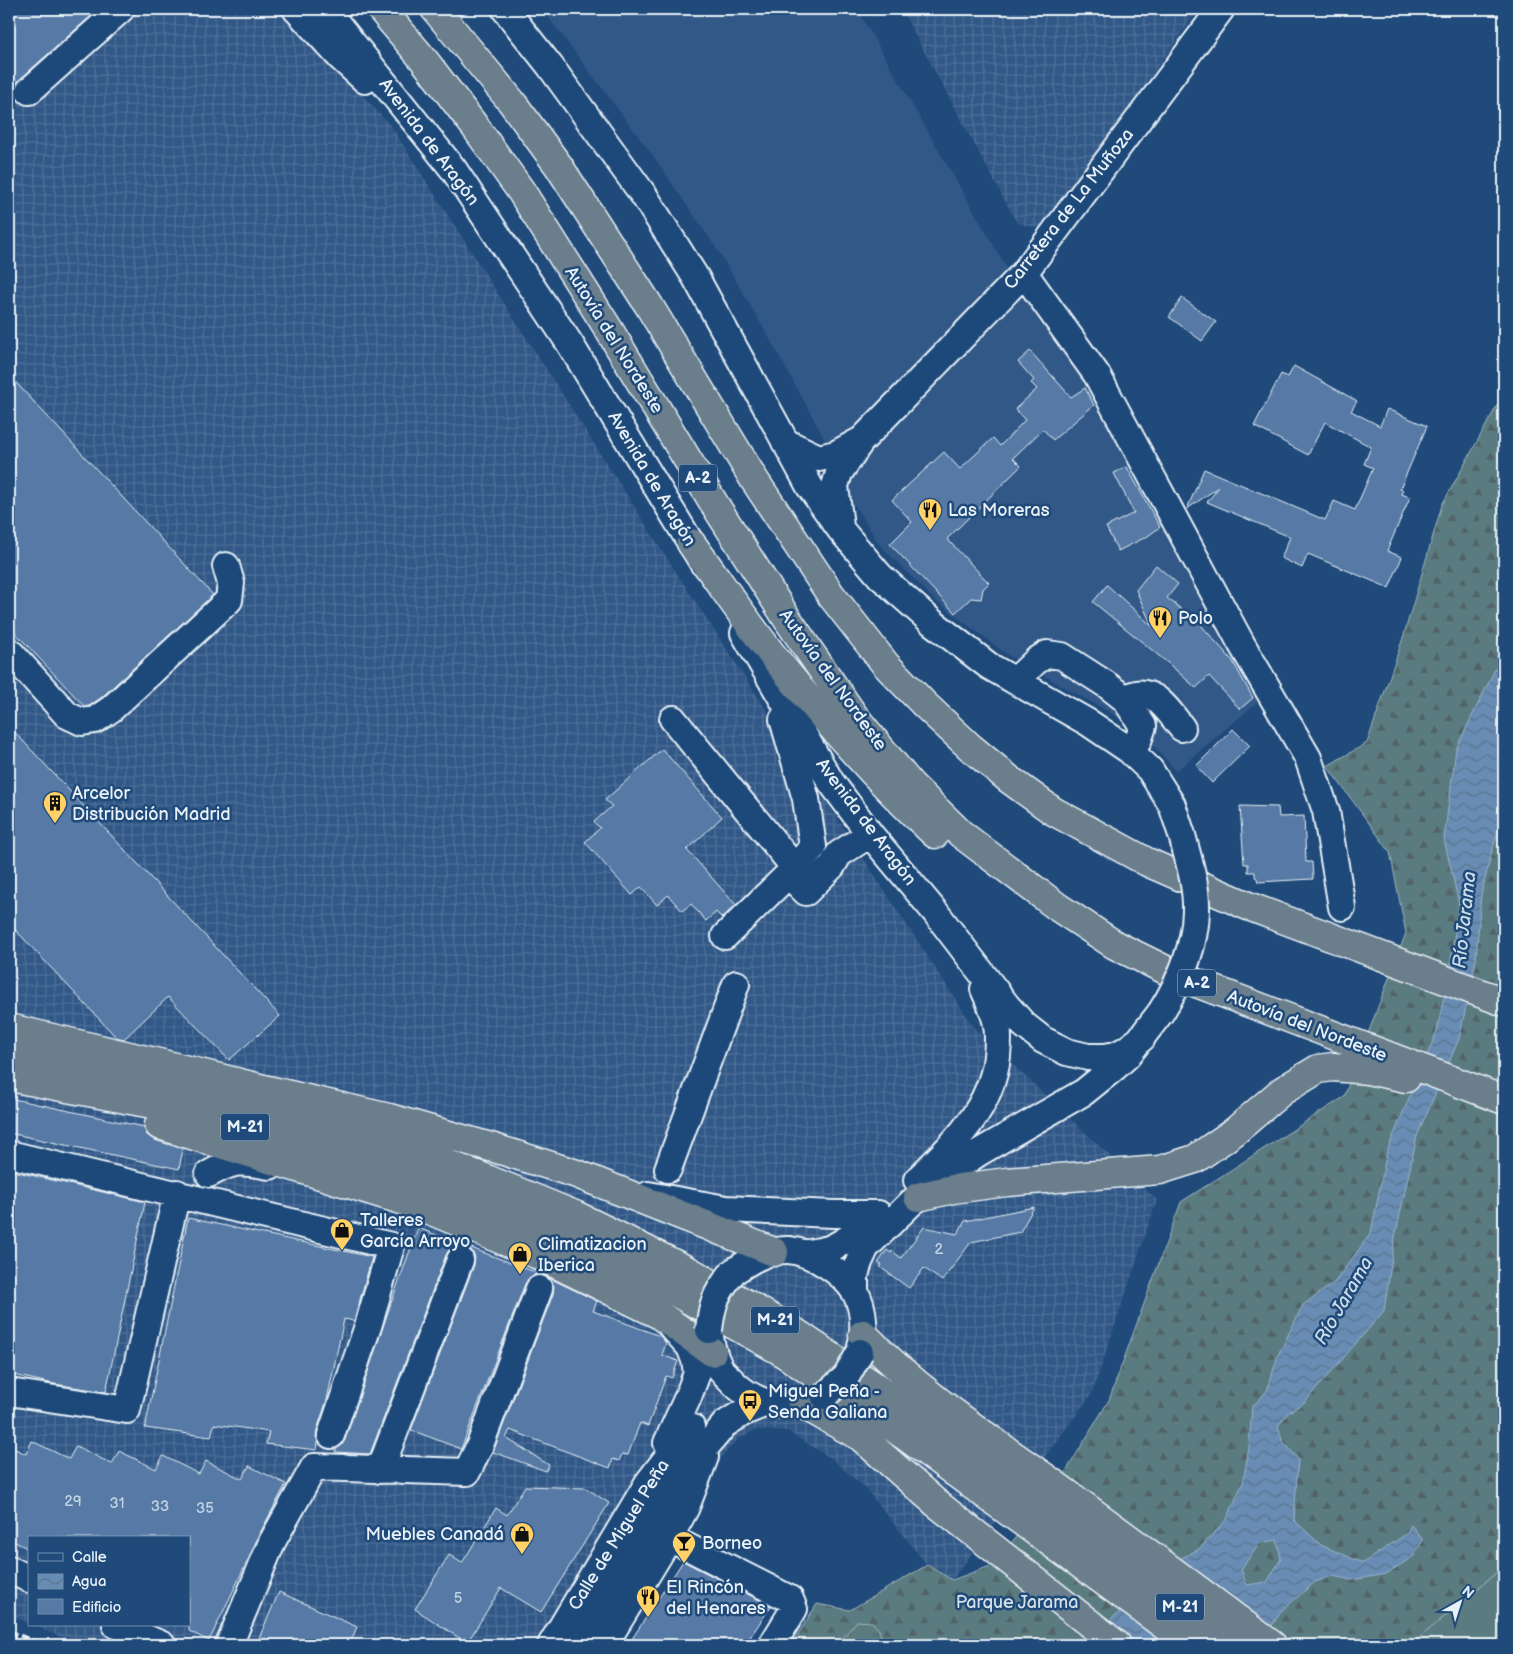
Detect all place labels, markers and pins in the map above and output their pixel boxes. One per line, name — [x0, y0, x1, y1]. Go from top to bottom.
restaurant icon: Las Moreras — [917, 497, 943, 531]
place label: Las Moreras — [948, 500, 1050, 521]
restaurant icon: Polo — [1147, 605, 1173, 639]
place label: Polo — [1178, 608, 1213, 629]
place label: Arcelor Distribución Madrid — [72, 783, 231, 825]
building icon: Arcelor Distribución Madrid — [42, 790, 68, 824]
place label: Talleres García Arroyo — [360, 1210, 470, 1252]
shop icon: Talleres García Arroyo — [329, 1217, 355, 1251]
place label: Climatizacion Iberica — [538, 1234, 647, 1276]
shop icon: Climatizacion Iberica — [507, 1241, 533, 1275]
place label: Miguel Peña - Senda Galiana — [768, 1381, 888, 1423]
bus stop icon: Miguel Peña - Senda Galiana — [737, 1388, 763, 1422]
shop icon: Muebles Canadá — [509, 1521, 535, 1555]
place label: Muebles Canadá — [365, 1524, 504, 1545]
bar icon: Borneo — [671, 1530, 697, 1564]
place label: Borneo — [702, 1533, 762, 1554]
place label: El Rincón del Henares — [666, 1577, 766, 1619]
restaurant icon: El Rincón del Henares — [635, 1584, 661, 1618]

